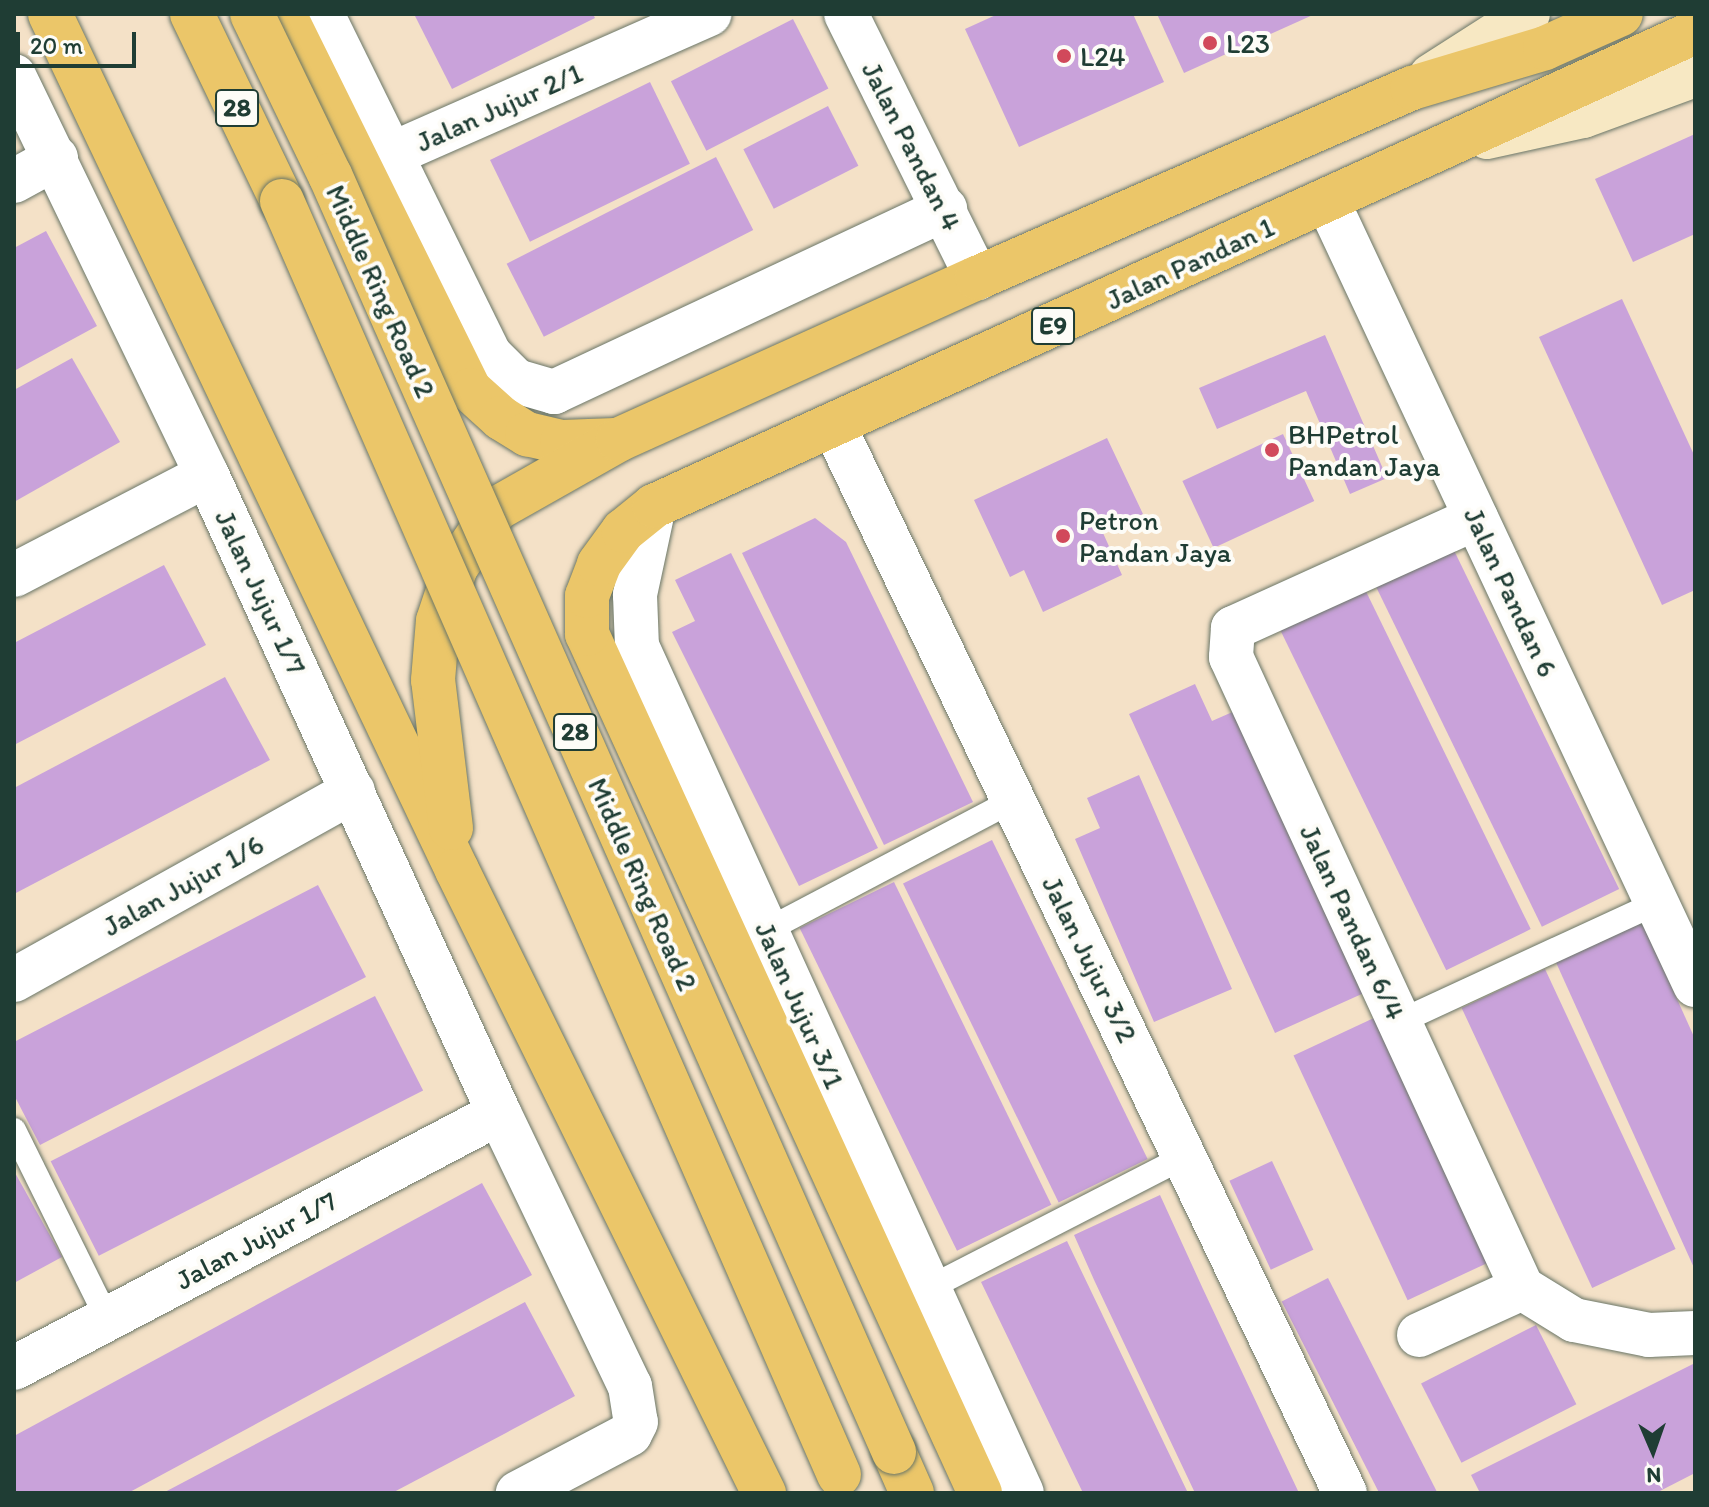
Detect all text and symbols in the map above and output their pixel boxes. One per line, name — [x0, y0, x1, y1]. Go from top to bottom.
scale bar — [20, 16, 140, 66]
place label: L23 — [1226, 26, 1270, 60]
text: 20 m — [30, 31, 83, 60]
marker: L23 — [1201, 34, 1219, 52]
place label: L24 — [1080, 39, 1126, 73]
marker: L24 — [1055, 47, 1073, 65]
street label: Jalan Jujur 2/1 — [411, 55, 587, 159]
street label: Jalan Pandan 4 — [855, 56, 969, 236]
road number: 28 — [215, 86, 259, 130]
street label: Middle Ring Road 2 — [319, 180, 443, 402]
street label: Jalan Pandan 1 — [1101, 210, 1279, 316]
road number: E9 — [1031, 304, 1075, 348]
place label: BHPetrol Pandan Jaya — [1288, 417, 1439, 483]
marker: BHPetrol Pandan Jaya — [1263, 441, 1281, 459]
place label: Petron Pandan Jaya — [1079, 503, 1230, 569]
street label: Jalan Pandan 6 — [1457, 503, 1565, 681]
street label: Jalan Jujur 1/7 — [208, 505, 314, 679]
marker: Petron Pandan Jaya — [1054, 527, 1072, 545]
road number: 28 — [553, 710, 597, 754]
street label: Middle Ring Road 2 — [581, 773, 705, 995]
street label: Jalan Pandan 6/4 — [1293, 820, 1413, 1024]
street label: Jalan Jujur 1/6 — [97, 827, 269, 943]
street label: Jalan Jujur 3/2 — [1035, 871, 1145, 1047]
street label: Jalan Jujur 3/1 — [748, 917, 852, 1093]
street label: Jalan Jujur 1/7 — [170, 1184, 342, 1296]
north arrow — [1613, 1411, 1693, 1491]
text: N — [1646, 1462, 1662, 1489]

